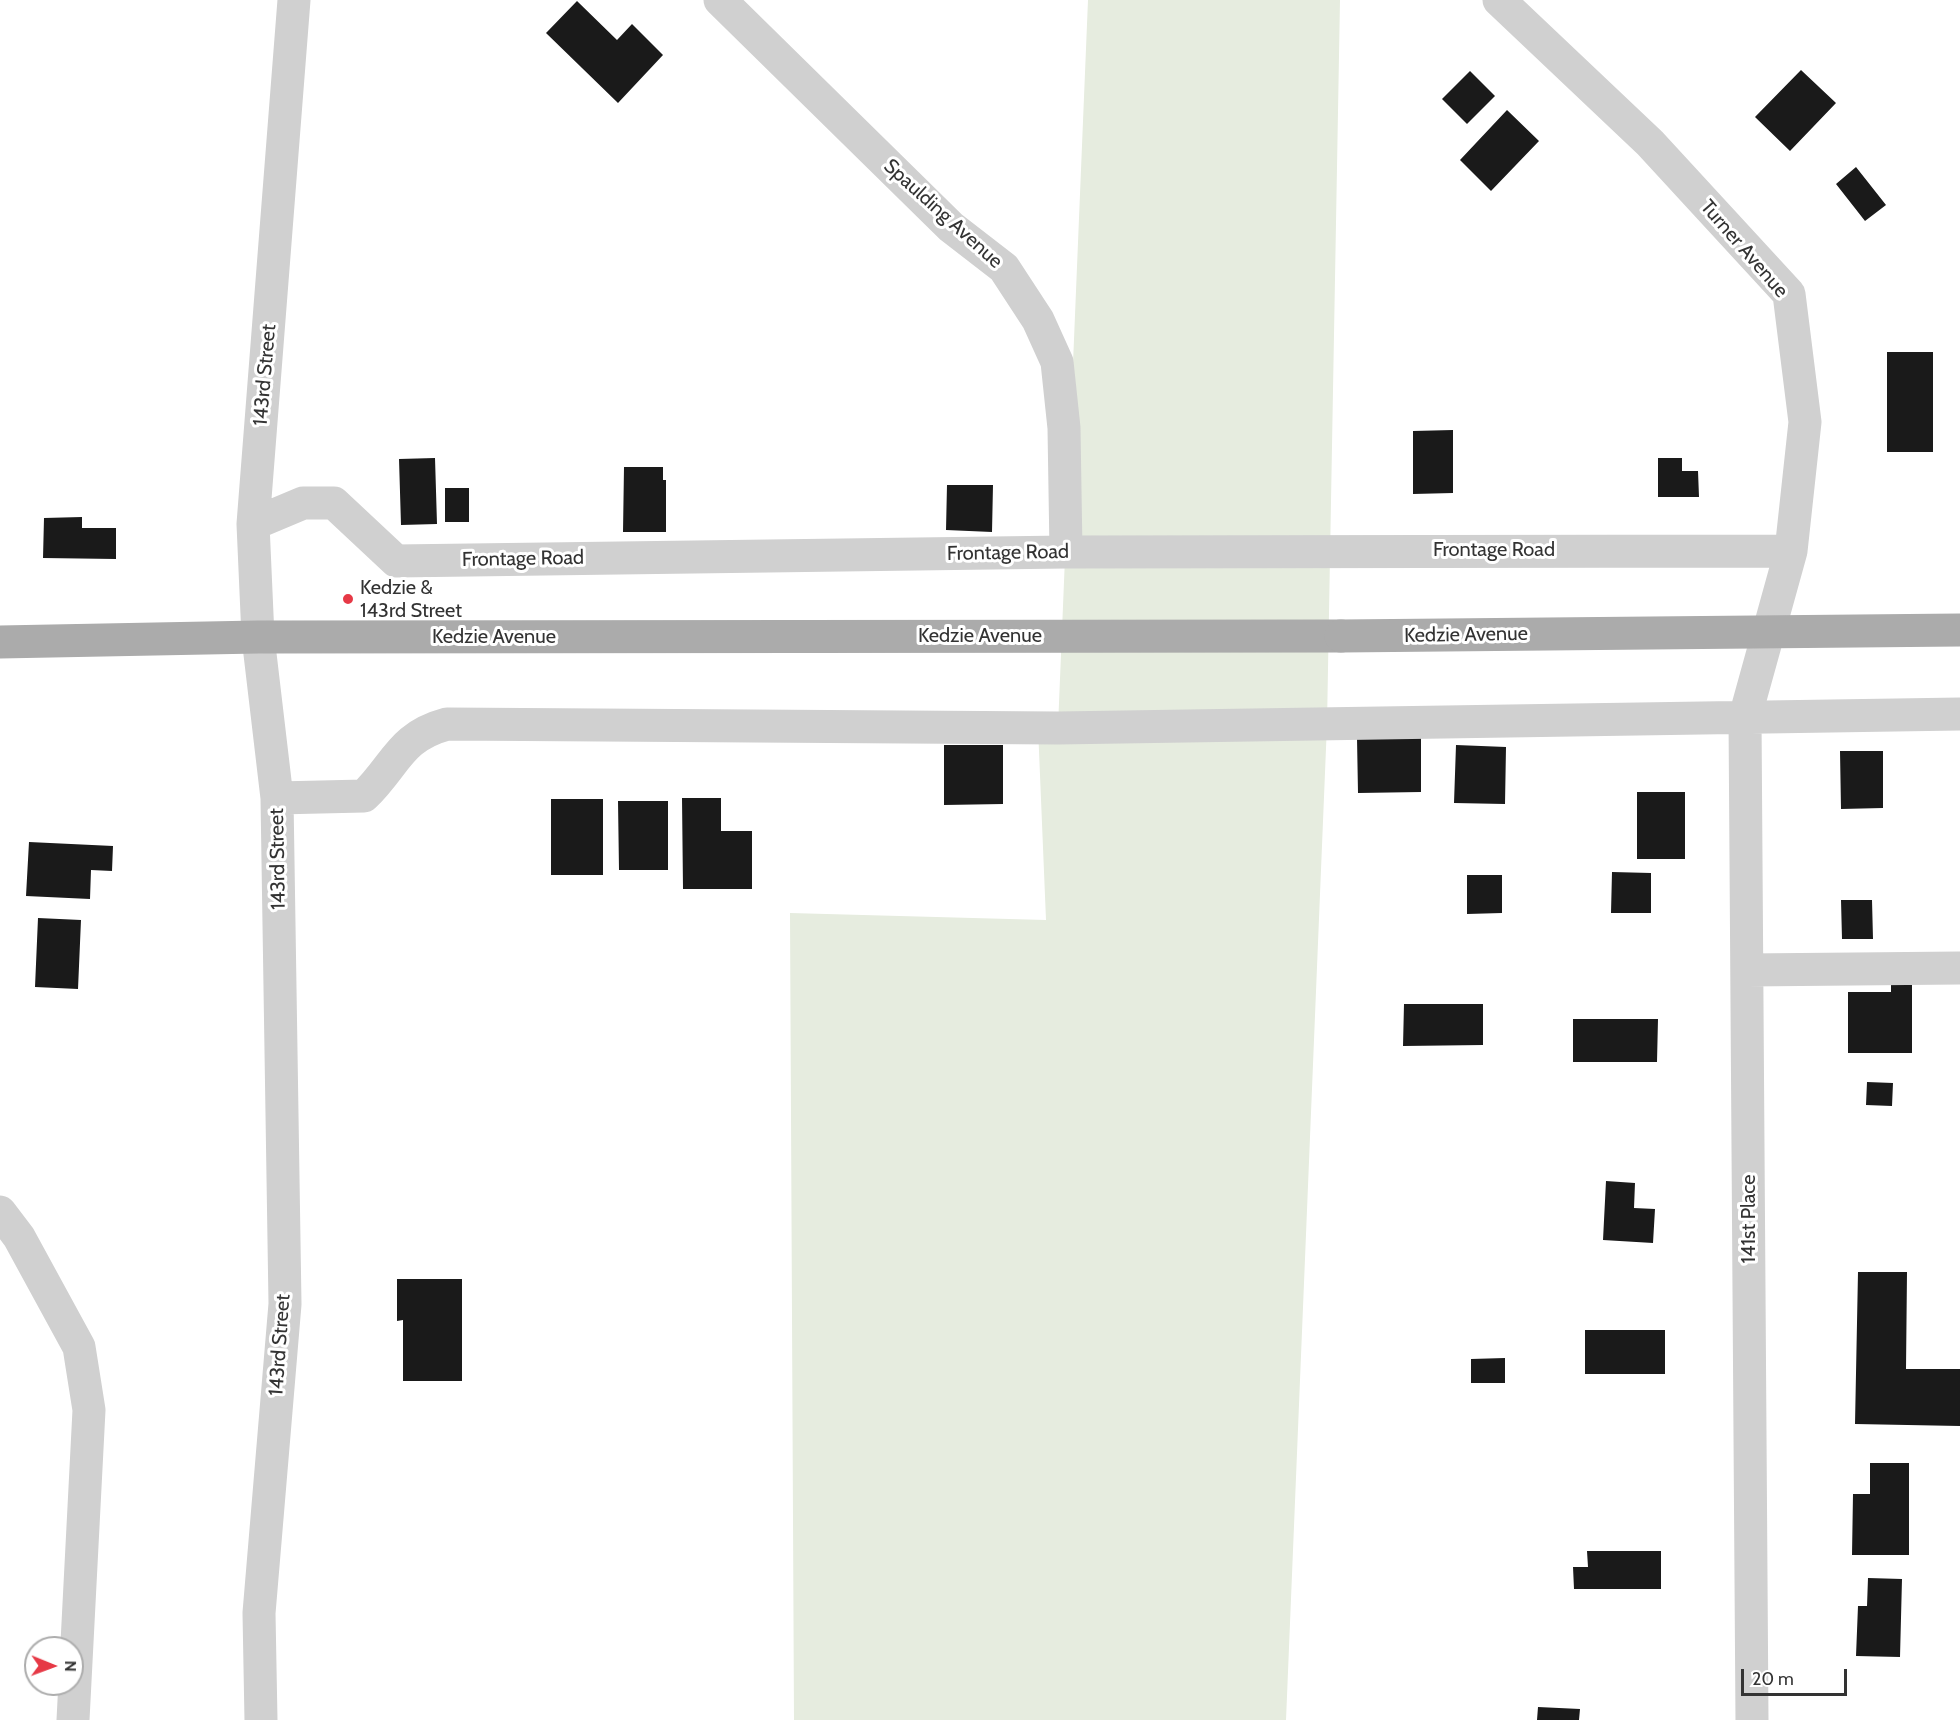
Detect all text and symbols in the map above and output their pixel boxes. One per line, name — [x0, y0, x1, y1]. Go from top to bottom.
street label: Spaulding Avenue — [879, 154, 1007, 274]
street label: Turner Avenue — [1695, 195, 1793, 303]
street label: 143rd Street — [249, 323, 281, 427]
street label: Frontage Road — [1433, 538, 1555, 562]
street label: Frontage Road — [947, 540, 1069, 566]
street label: Frontage Road — [462, 546, 584, 572]
place label: Kedzie & 143rd Street — [360, 576, 462, 623]
marker: Kedzie & 143rd Street — [341, 592, 355, 606]
street label: Kedzie Avenue — [1404, 622, 1528, 648]
street label: Kedzie Avenue — [918, 624, 1042, 648]
street label: Kedzie Avenue — [432, 625, 556, 649]
street label: 143rd Street — [265, 808, 291, 910]
street label: 141st Place — [1737, 1175, 1761, 1263]
street label: 143rd Street — [264, 1293, 296, 1397]
north arrow — [24, 1636, 84, 1696]
scale bar — [1744, 1657, 1850, 1695]
text: N — [61, 1660, 80, 1672]
text: 20 m — [1752, 1668, 1794, 1690]

